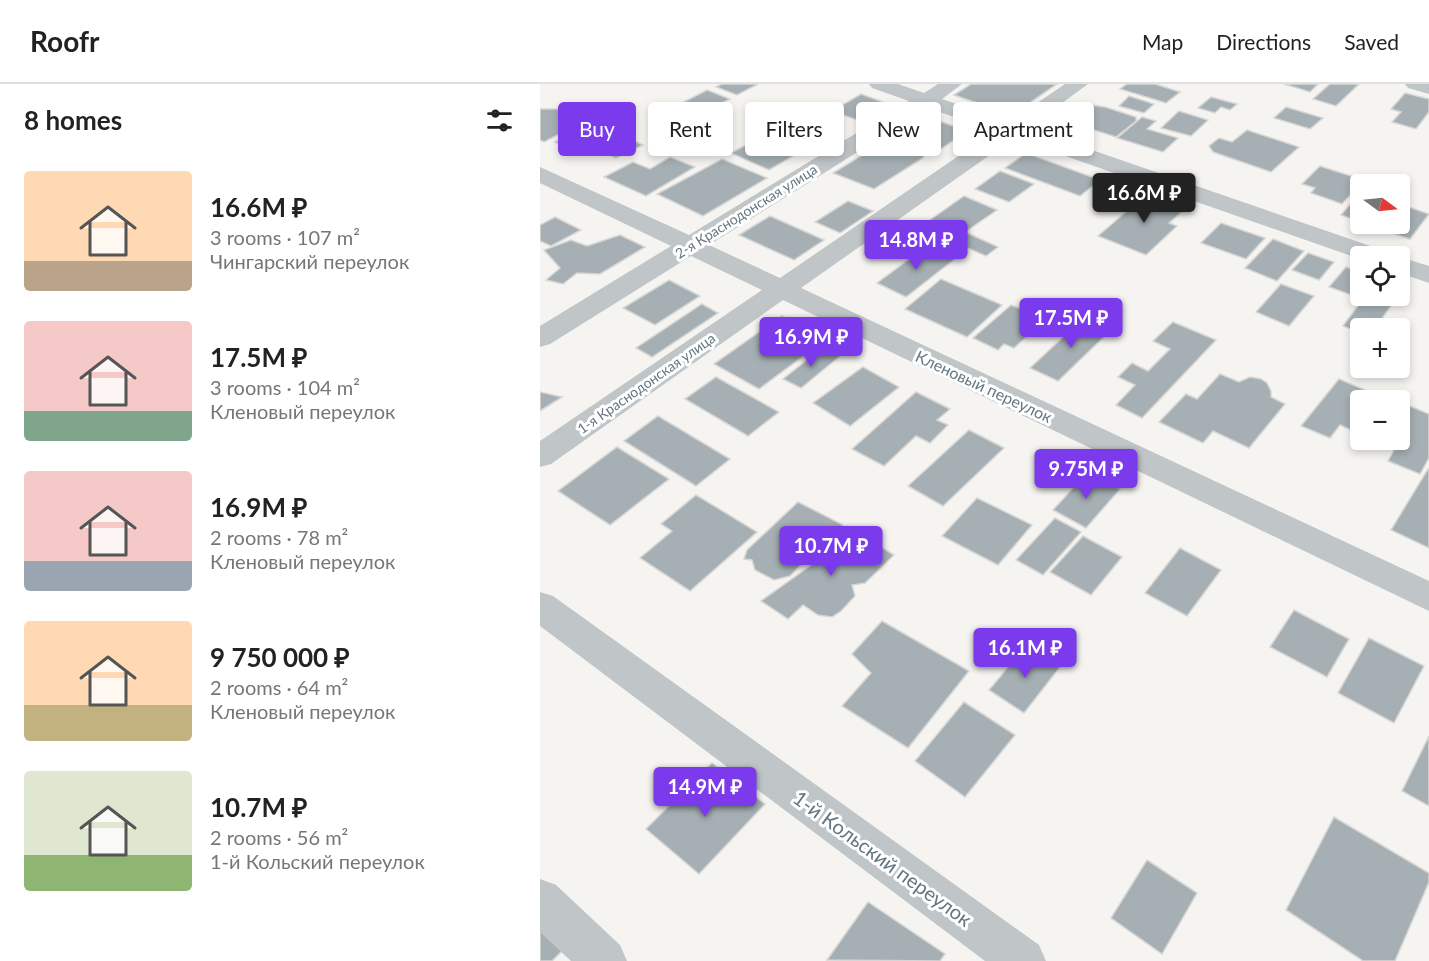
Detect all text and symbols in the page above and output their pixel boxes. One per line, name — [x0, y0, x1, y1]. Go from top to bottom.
text: Roofr — [30, 24, 99, 58]
text: Map — [1142, 29, 1183, 54]
text: Directions — [1216, 29, 1311, 54]
text: Saved — [1344, 29, 1399, 54]
chip: Buy — [558, 102, 636, 156]
chip: Rent — [648, 102, 733, 156]
chip: Filters — [745, 102, 844, 156]
chip: New — [856, 102, 941, 156]
chip: Apartment — [953, 102, 1094, 156]
text: 8 homes — [24, 104, 122, 136]
icon: filters — [483, 104, 516, 137]
street label: 2-я Краснодонская улица — [672, 160, 820, 262]
pin: 16.6M ₽ — [1089, 173, 1199, 224]
north arrow — [1350, 174, 1410, 234]
map controls — [1350, 174, 1410, 450]
text: 16.6M ₽ — [1107, 180, 1181, 204]
text: 16.6M ₽ — [210, 191, 307, 223]
icon: home — [72, 195, 144, 267]
pin: 14.8M ₽ — [861, 220, 971, 271]
text: 3 rooms · 107 m² — [210, 225, 360, 249]
text: 14.8M ₽ — [879, 227, 953, 251]
button: locate — [1350, 246, 1410, 306]
text: Чингарский переулок — [210, 249, 409, 273]
pin: 17.5M ₽ — [1016, 298, 1126, 349]
text: 17.5M ₽ — [1034, 305, 1108, 329]
pin: 16.9M ₽ — [756, 317, 866, 368]
button: + — [1350, 318, 1410, 378]
text: 16.9M ₽ — [774, 324, 848, 348]
street label: 1-я Краснодонская улица — [574, 329, 718, 437]
text: 17.5M ₽ — [210, 341, 307, 373]
icon: home — [72, 345, 144, 417]
street label: Кленовый переулок — [913, 346, 1056, 426]
text: 3 rooms · 104 m² — [210, 375, 360, 399]
button: − — [1350, 390, 1410, 450]
text: Кленовый переулок — [210, 399, 395, 423]
pin: 9.75M ₽ — [1031, 449, 1141, 500]
text: 9.75M ₽ — [1049, 456, 1123, 480]
text: 16.9M ₽ — [210, 491, 307, 523]
icon: home — [72, 495, 144, 567]
text: 2 rooms · 78 m² — [210, 525, 348, 549]
pin: 10.7M ₽ — [776, 526, 886, 577]
text: 10.7M ₽ — [794, 533, 868, 557]
text: Кленовый переулок — [210, 549, 395, 573]
pin: 16.1M ₽ — [970, 628, 1080, 679]
text: 16.1M ₽ — [988, 635, 1062, 659]
text: 9 750 000 ₽ — [210, 641, 350, 673]
icon: home — [72, 645, 144, 717]
text: 2 rooms · 64 m² — [210, 675, 348, 699]
text: Кленовый переулок — [210, 699, 395, 723]
pin: 14.9M ₽ — [650, 767, 760, 818]
text: 14.9M ₽ — [668, 774, 742, 798]
street label: 1-й Кольский переулок — [789, 785, 977, 931]
text: 10.7M ₽ — [210, 791, 307, 823]
icon: home — [72, 795, 144, 867]
text: 2 rooms · 56 m² — [210, 825, 348, 849]
text: 1-й Кольский переулок — [210, 849, 425, 873]

